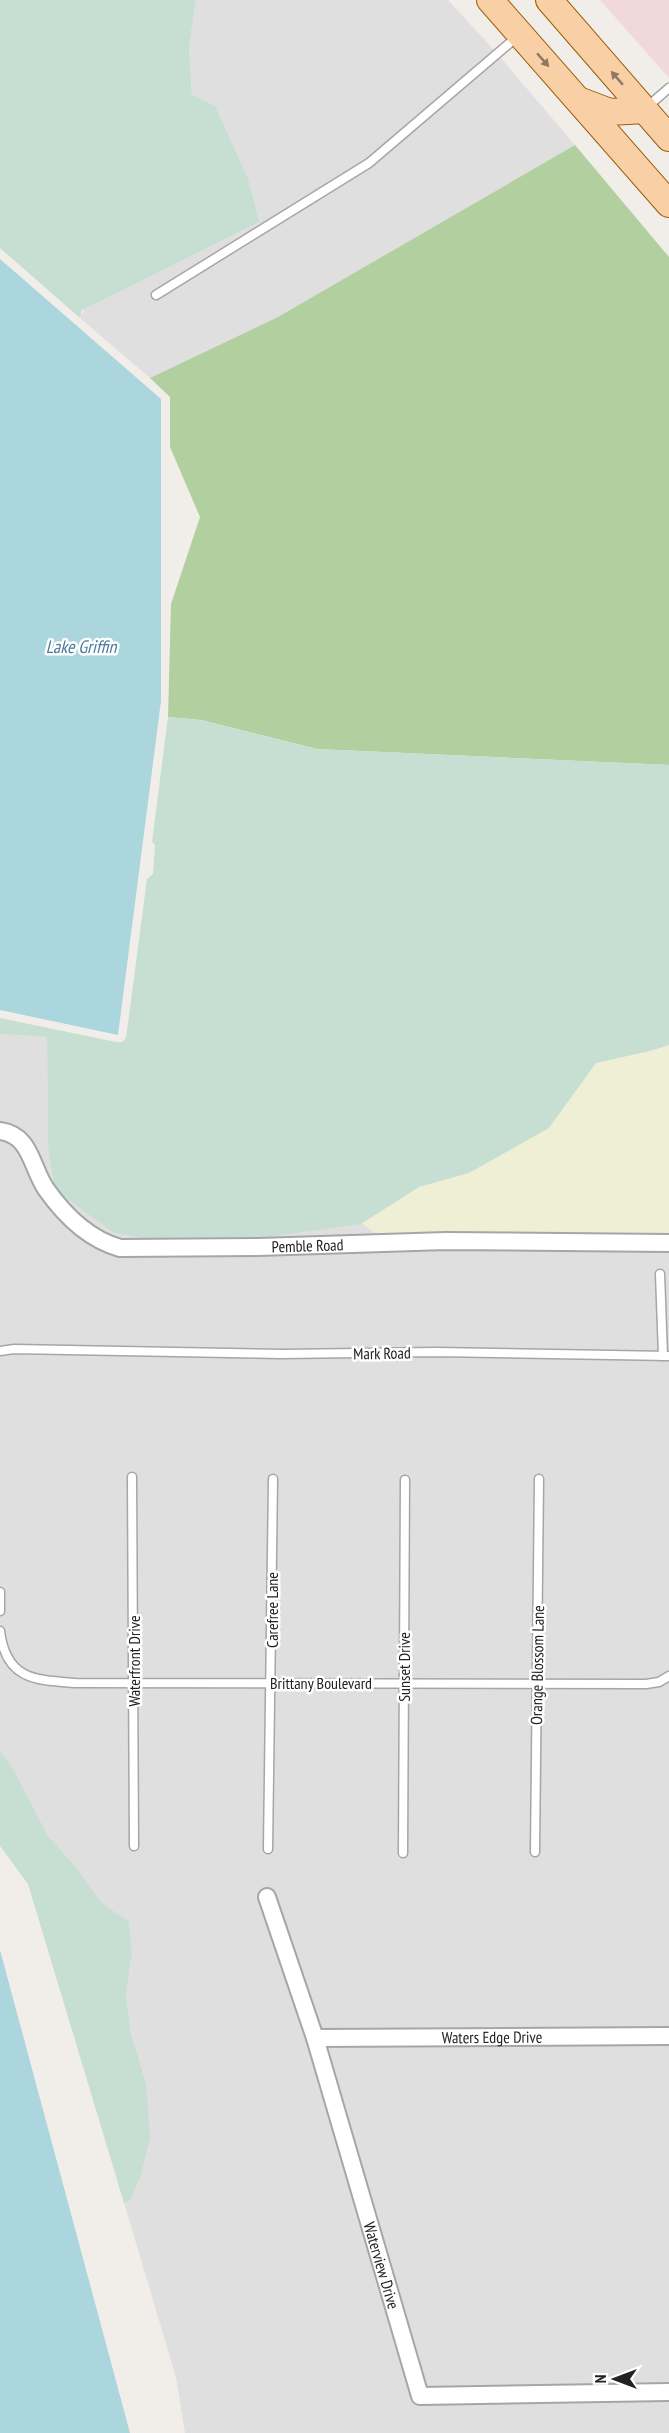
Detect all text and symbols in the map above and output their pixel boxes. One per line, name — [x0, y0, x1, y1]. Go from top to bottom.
one-way arrow — [536, 52, 549, 67]
one-way arrow — [611, 71, 624, 86]
water label: Lake Griffin — [46, 635, 117, 658]
street label: Pemble Road — [271, 1234, 344, 1257]
street label: Mark Road — [353, 1342, 411, 1364]
street label: Carefree Lane — [262, 1572, 282, 1648]
street label: Orange Blossom Lane — [526, 1605, 548, 1725]
street label: Waterfront Drive — [124, 1615, 144, 1707]
street label: Sunset Drive — [394, 1632, 414, 1702]
street label: Brittany Boulevard — [270, 1673, 372, 1693]
street label: Waters Edge Drive — [442, 2027, 542, 2047]
street label: Waterview Drive — [359, 2220, 404, 2311]
north arrow — [585, 2349, 645, 2409]
text: N — [590, 2375, 610, 2383]

